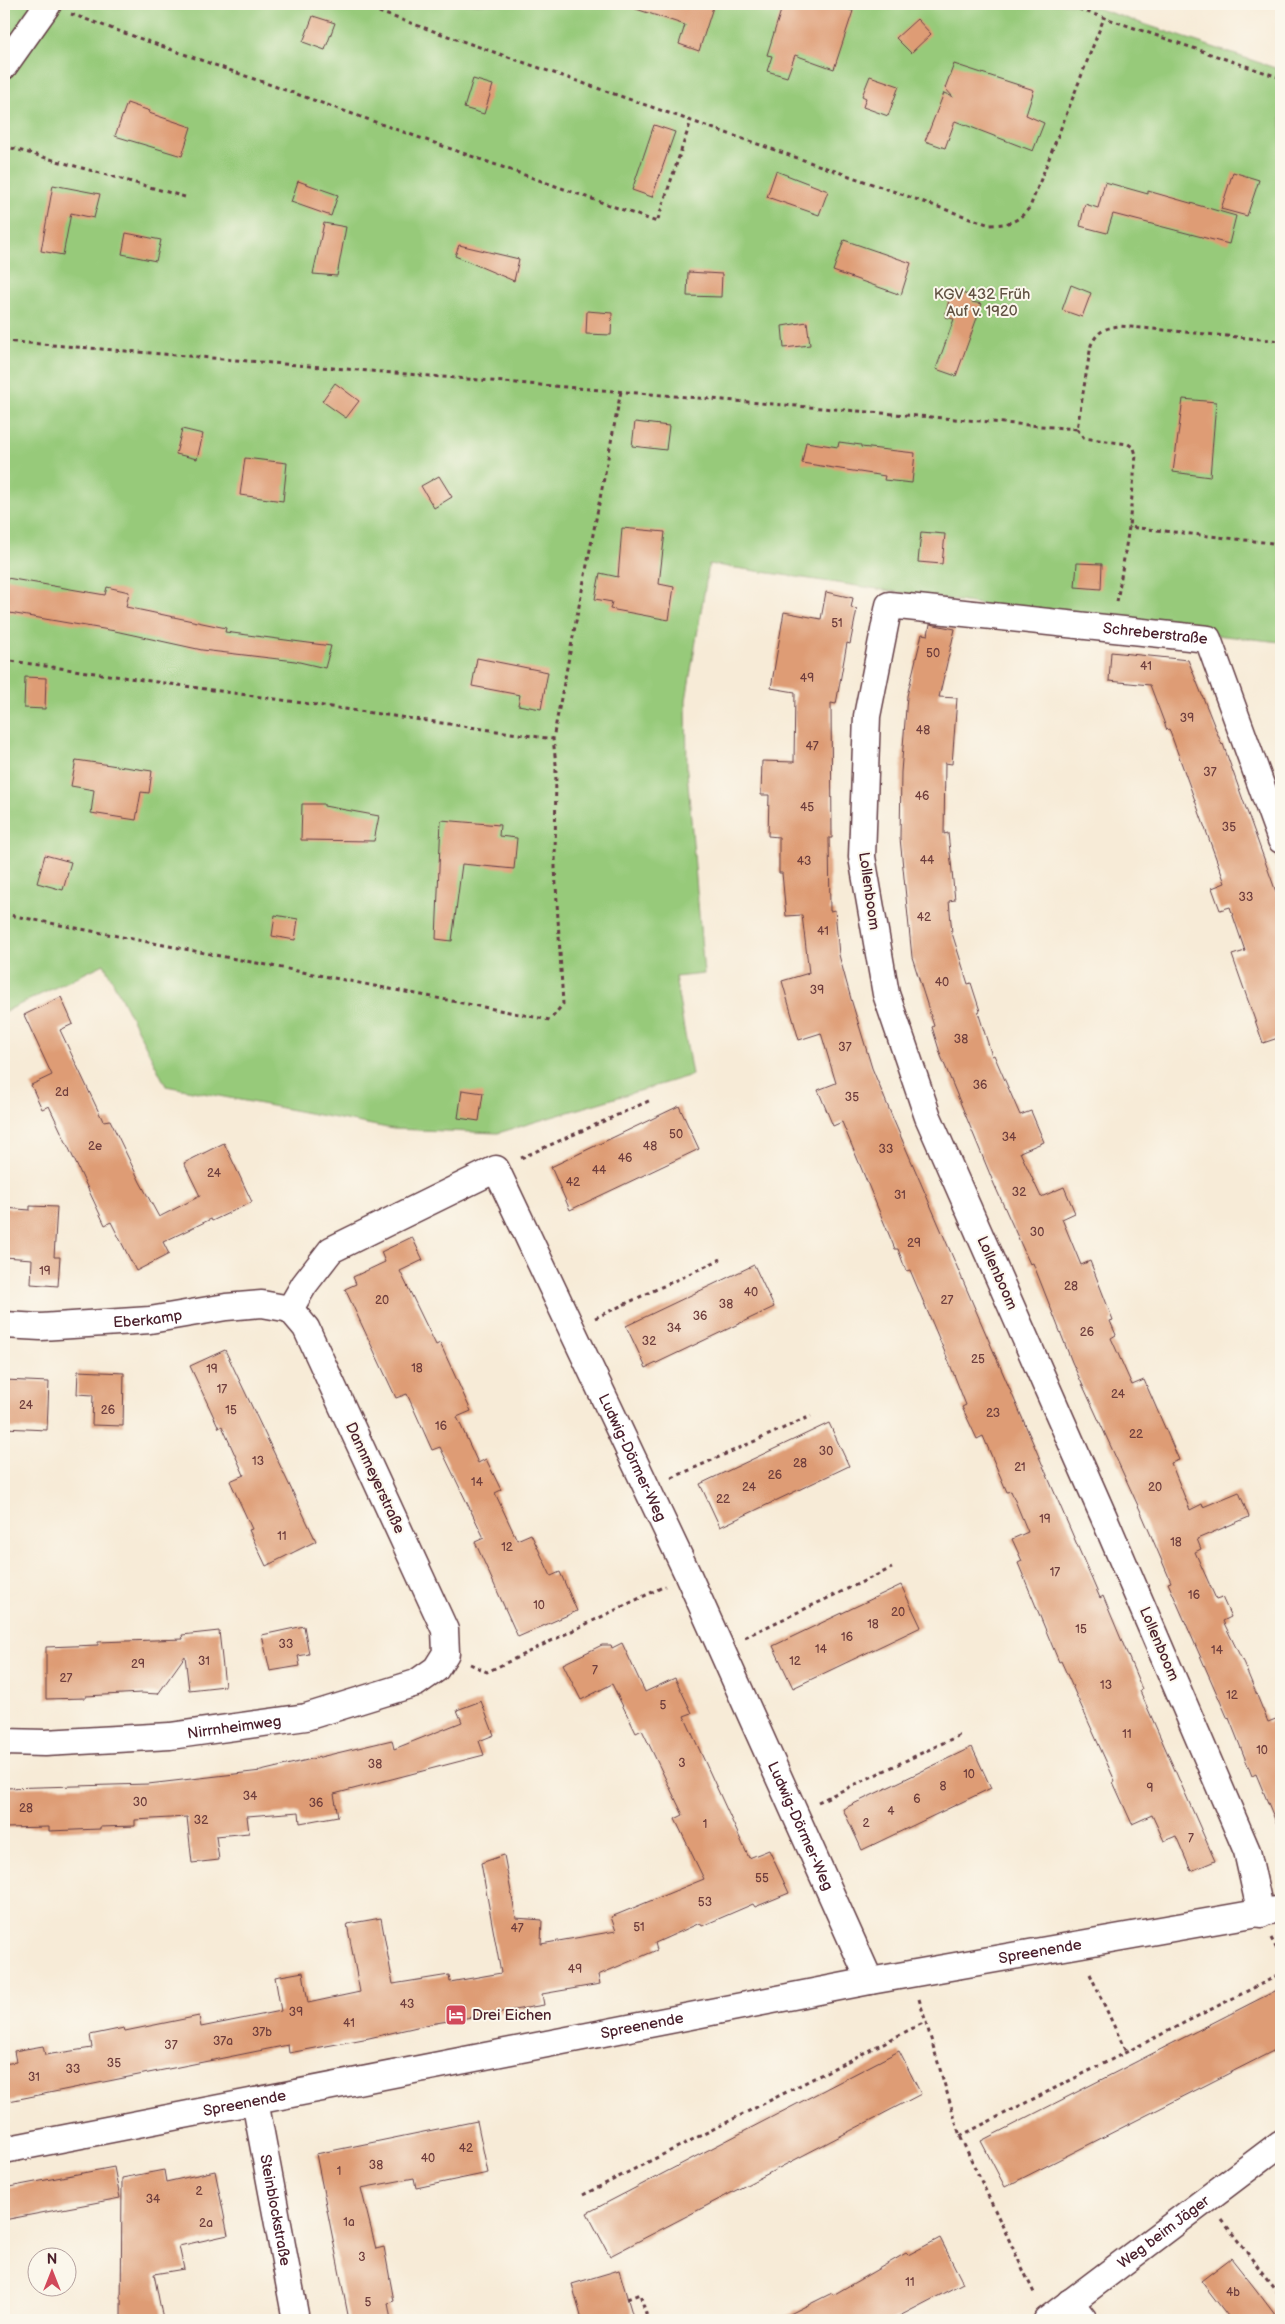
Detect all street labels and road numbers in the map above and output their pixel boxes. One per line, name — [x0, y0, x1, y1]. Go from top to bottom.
street label: Schreberstraße — [1102, 618, 1209, 648]
street label: Lollenboom — [854, 851, 884, 931]
street label: Lollenboom — [972, 1233, 1022, 1313]
street label: Eberkamp — [112, 1305, 184, 1332]
street label: Ludwig-Dörmer-Weg — [594, 1391, 671, 1524]
street label: Dannmeyerstraße — [341, 1419, 409, 1537]
street label: Lollenboom — [1135, 1604, 1183, 1684]
street label: Nirrnheimweg — [186, 1711, 282, 1743]
street label: Ludwig-Dörmer-Weg — [763, 1759, 838, 1893]
street label: Spreenende — [997, 1935, 1083, 1968]
street label: Spreenende — [599, 2008, 685, 2043]
street label: Spreenende — [201, 2086, 288, 2120]
street label: Steinblockstraße — [256, 2153, 295, 2267]
street label: Weg beim Jäger — [1114, 2191, 1214, 2273]

